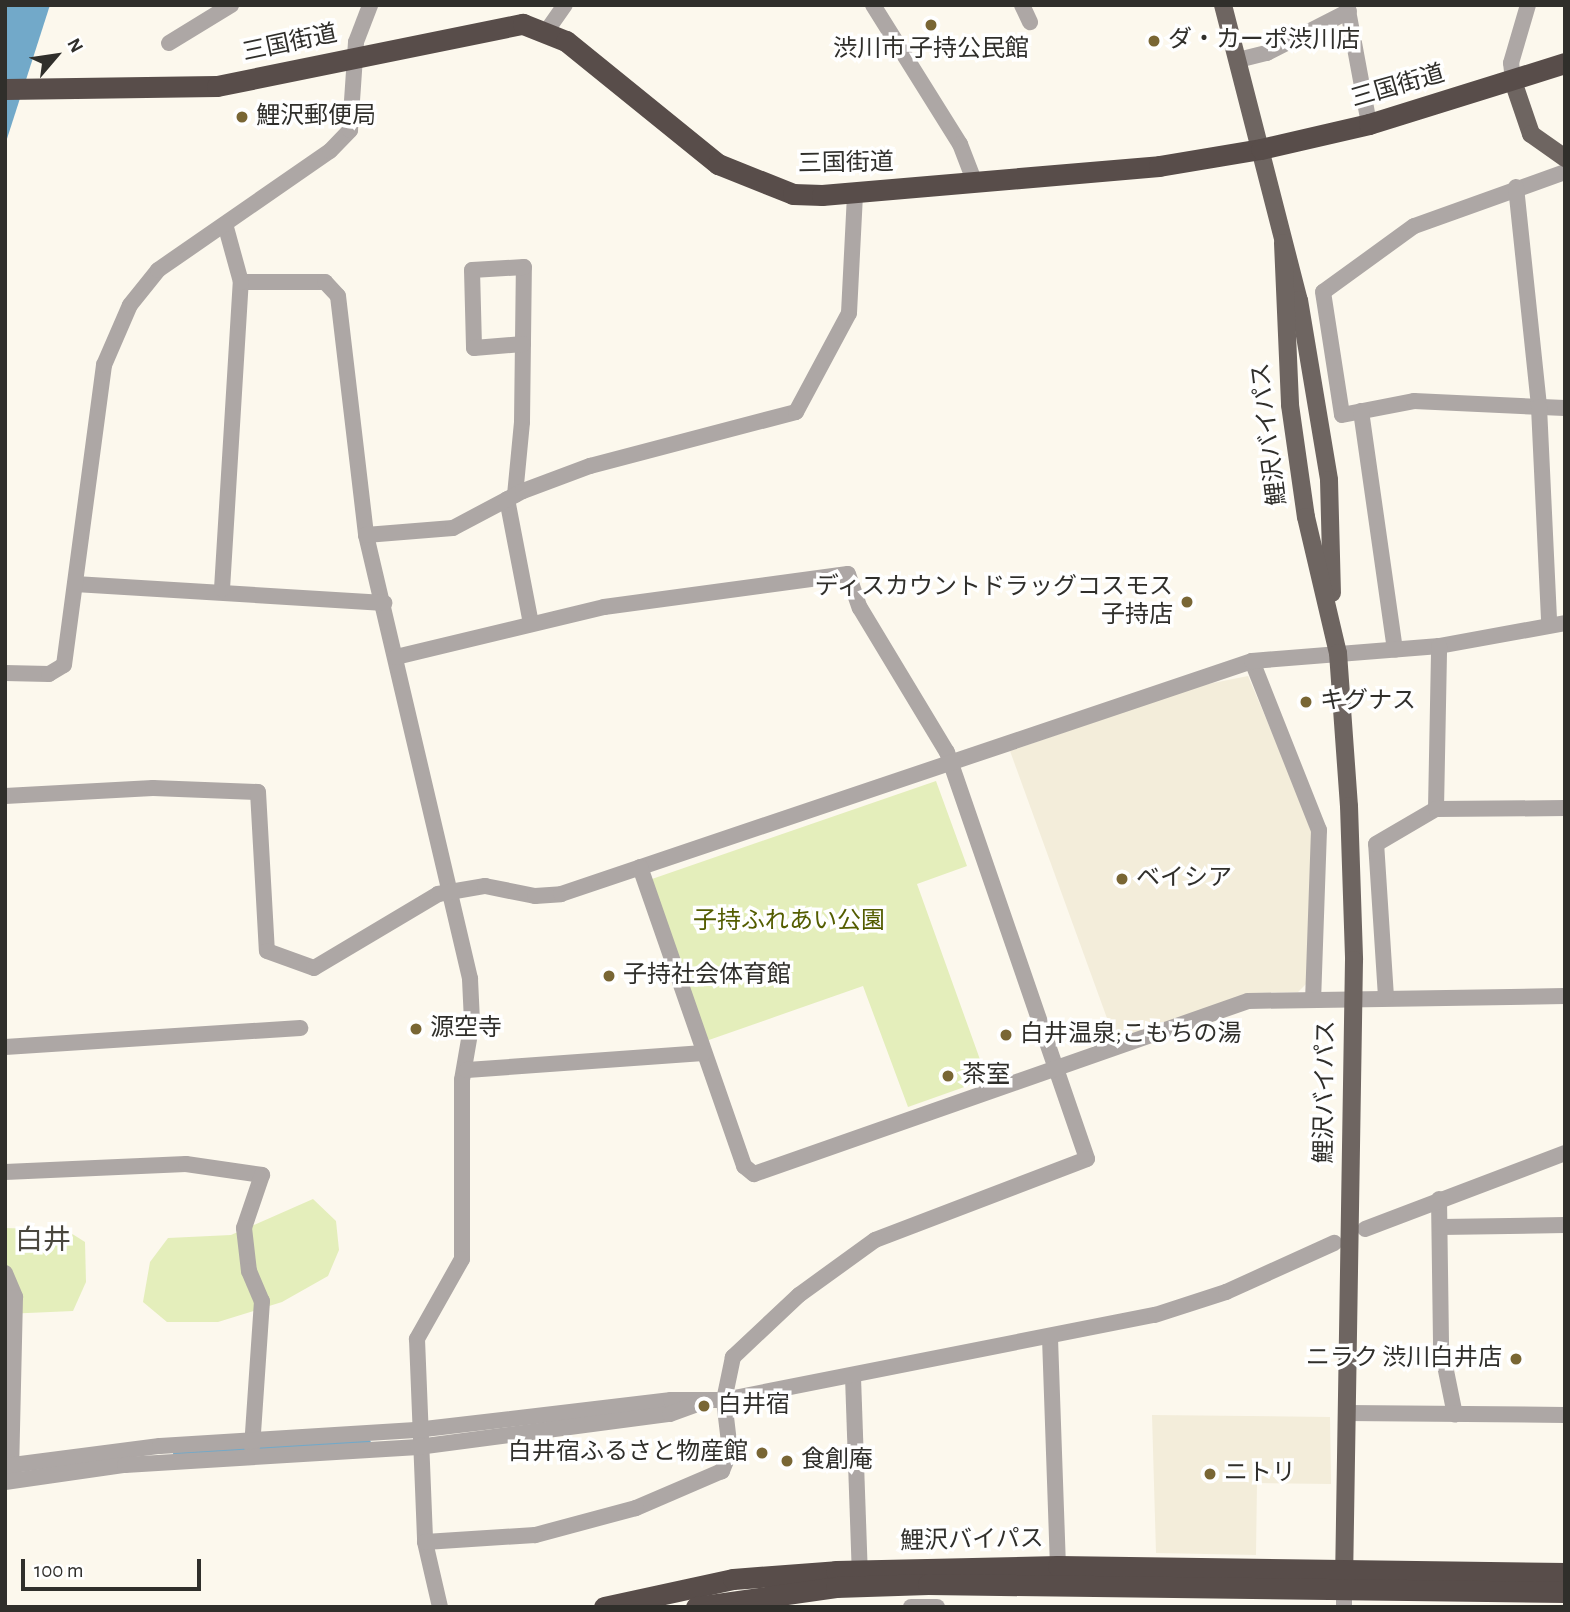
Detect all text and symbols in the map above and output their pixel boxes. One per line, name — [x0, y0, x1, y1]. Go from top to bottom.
marker: 渋川市 子持公民館 — [923, 17, 939, 33]
street label: 三国街道 — [240, 20, 340, 68]
north arrow — [21, 21, 91, 91]
place label: ダ・カーポ渋川店 — [1168, 27, 1360, 55]
marker: ダ・カーポ渋川店 — [1146, 33, 1162, 49]
text: N — [63, 35, 86, 56]
place label: 渋川市 子持公民館 — [833, 36, 1029, 64]
street label: 三国街道 — [1348, 60, 1448, 114]
place label: 鯉沢郵便局 — [256, 103, 376, 131]
marker: 鯉沢郵便局 — [234, 109, 250, 125]
street label: 三国街道 — [798, 149, 894, 179]
street label: 鯉沢バイパス — [1247, 361, 1293, 507]
place label: ディスカウントドラッグコスモス 子持店 — [813, 574, 1173, 630]
marker: ディスカウントドラッグコスモス 子持店 — [1179, 594, 1195, 610]
place label: キグナス — [1320, 688, 1416, 716]
marker: キグナス — [1298, 694, 1314, 710]
place label: ベイシア — [1136, 865, 1232, 893]
marker: ベイシア — [1114, 871, 1130, 887]
park label: 子持ふれあい公園 — [693, 908, 885, 936]
place label: 子持社会体育館 — [623, 962, 791, 990]
marker: 子持社会体育館 — [601, 968, 617, 984]
place label: 源空寺 — [430, 1015, 502, 1043]
street label: 鯉沢バイパス — [1310, 1020, 1342, 1164]
marker: 源空寺 — [408, 1021, 424, 1037]
place label: 白井温泉;こもちの湯 — [1020, 1021, 1241, 1049]
marker: 白井温泉;こもちの湯 — [998, 1027, 1014, 1043]
place label: 茶室 — [962, 1062, 1010, 1090]
marker: 茶室 — [940, 1068, 956, 1084]
district label: 白井 — [15, 1224, 71, 1258]
place label: ニラク 渋川白井店 — [1306, 1345, 1502, 1373]
marker: ニラク 渋川白井店 — [1508, 1351, 1524, 1367]
place label: 白井宿 — [718, 1392, 790, 1420]
marker: 白井宿 — [696, 1398, 712, 1414]
place label: 白井宿ふるさと物産館 — [508, 1439, 748, 1467]
marker: 白井宿ふるさと物産館 — [754, 1445, 770, 1461]
place label: 食創庵 — [801, 1447, 873, 1475]
marker: 食創庵 — [779, 1453, 795, 1469]
place label: ニトリ — [1224, 1460, 1296, 1488]
marker: ニトリ — [1202, 1466, 1218, 1482]
street label: 鯉沢バイパス — [900, 1525, 1044, 1557]
scale bar — [24, 1546, 205, 1590]
text: 100 m — [34, 1560, 84, 1581]

